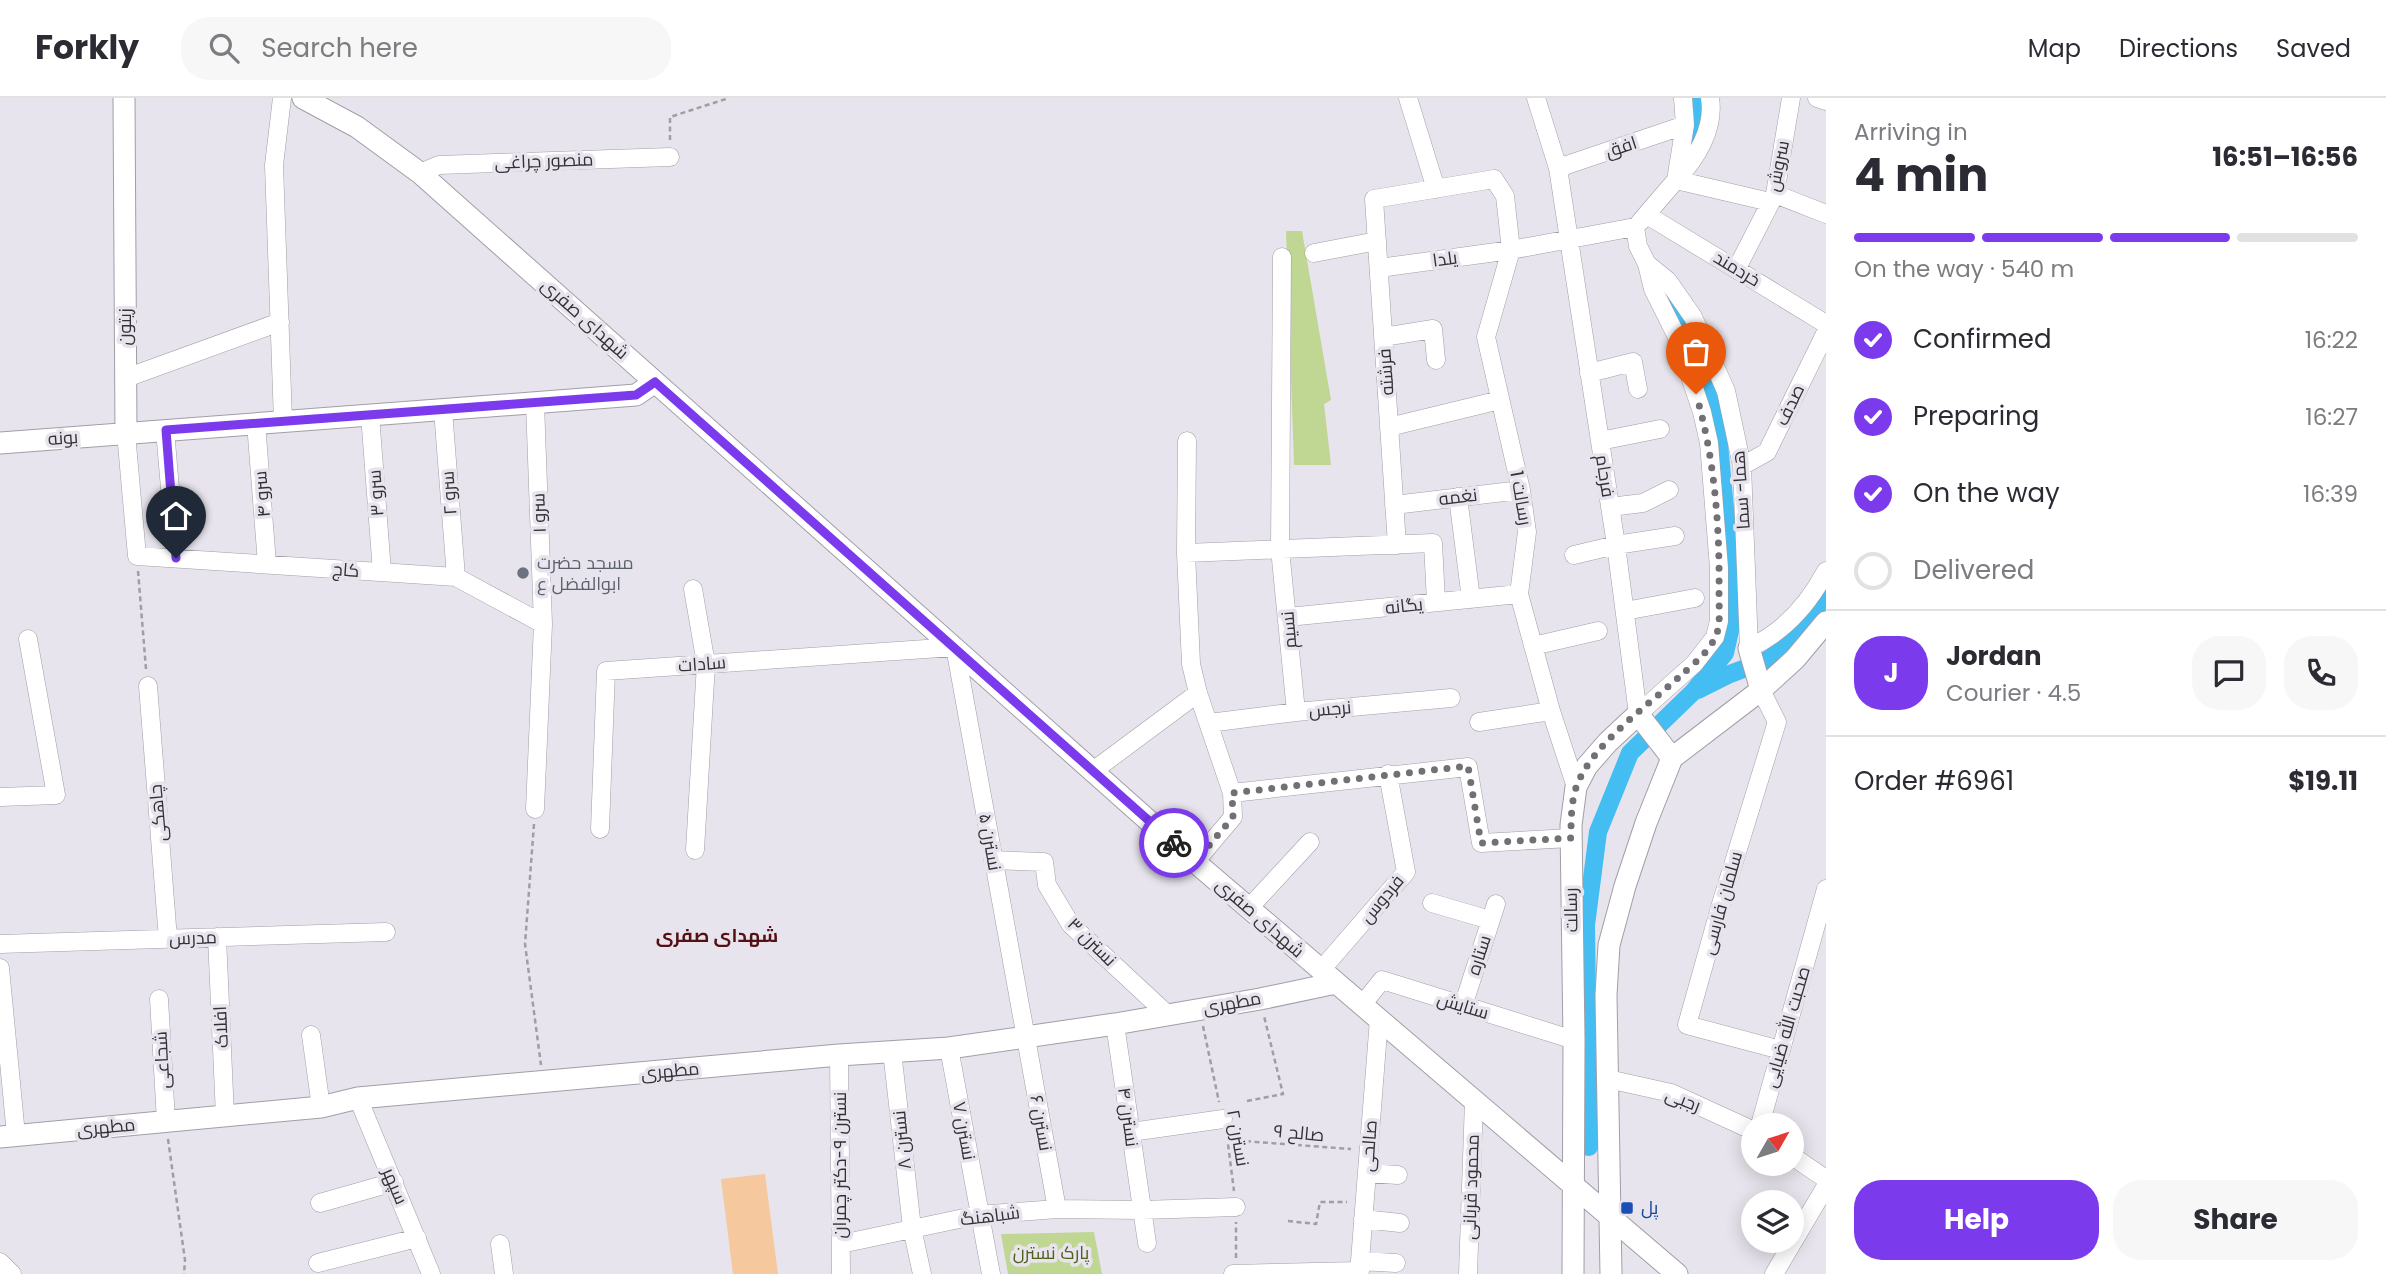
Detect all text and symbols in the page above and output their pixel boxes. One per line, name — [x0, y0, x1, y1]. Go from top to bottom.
search box — [181, 17, 671, 80]
text: Forkly — [35, 24, 139, 71]
icon: search — [205, 29, 243, 67]
text: Search here — [261, 30, 418, 66]
text: Map — [2028, 32, 2081, 65]
text: Directions — [2119, 32, 2238, 65]
text: Saved — [2276, 32, 2351, 65]
text: Arriving in — [1854, 116, 1968, 148]
street label: افق — [1602, 130, 1640, 163]
street label: سروش — [1760, 138, 1795, 194]
text: 16:51–16:56 — [2212, 139, 2358, 175]
text: 4 min — [1854, 143, 1988, 207]
street label: منصور چراغی — [494, 146, 594, 175]
street label: یلدا — [1431, 244, 1459, 273]
street label: خردمند — [1709, 245, 1765, 292]
text: On the way · 540 m — [1854, 253, 2074, 285]
street label: شهدای صفری — [536, 273, 635, 365]
street label: زیتون — [112, 308, 137, 346]
icon: check — [1854, 321, 1892, 359]
text: Confirmed — [1913, 321, 2051, 357]
pin — [1666, 322, 1726, 394]
text: 16:22 — [2305, 324, 2358, 356]
icon: bag — [1677, 333, 1715, 371]
street label: فرشته — [1371, 348, 1400, 396]
street label: صدف — [1769, 380, 1810, 430]
icon: check — [1854, 398, 1892, 436]
text: Preparing — [1913, 398, 2039, 434]
text: 16:27 — [2305, 401, 2358, 433]
street label: بونه — [47, 424, 79, 451]
street label: هما- سما — [1725, 450, 1756, 530]
street label: فرجام — [1590, 453, 1621, 499]
street label: سرو ۳ — [361, 469, 390, 517]
street label: رسالت 1 — [1504, 469, 1539, 527]
street label: سرو ۴ — [247, 470, 276, 518]
street label: سرو ۲ — [434, 470, 463, 516]
icon: check — [1854, 475, 1892, 513]
text: On the way — [1913, 475, 2060, 511]
text: 16:39 — [2303, 478, 2358, 510]
street label: نغمه — [1437, 482, 1479, 511]
pin — [146, 486, 206, 558]
street label: سرو ۱ — [525, 493, 552, 534]
icon: home — [157, 497, 195, 535]
place label: مسجد حضرت ابوالفضل ع — [537, 550, 634, 596]
text: Delivered — [1913, 552, 2034, 588]
street label: کاج — [332, 556, 360, 583]
marker: مسجد حضرت ابوالفضل ع — [515, 565, 531, 581]
street label: یگانه — [1384, 591, 1424, 620]
street label: نسیم — [1274, 610, 1303, 650]
button: chat — [2192, 636, 2266, 710]
button: phone — [2284, 636, 2358, 710]
text: Jordan — [1946, 638, 2042, 674]
street label: سادات — [677, 649, 727, 678]
text: J — [1883, 655, 1899, 691]
text: Courier · 4.5 — [1946, 677, 2081, 709]
street label: نرجس — [1308, 694, 1352, 723]
text: Order #6961 — [1854, 763, 2014, 799]
text: $19.11 — [2288, 763, 2358, 799]
street label: چاهکی — [143, 783, 172, 843]
courier — [1139, 808, 1209, 878]
street label: نسترن ۵ — [973, 811, 1008, 872]
icon: bike — [1155, 824, 1193, 862]
street label: سلمان فارسی — [1695, 848, 1748, 957]
street label: فردوس — [1354, 869, 1409, 928]
street label: شهدای صفری — [1211, 872, 1310, 963]
street label: رسالت — [1558, 887, 1583, 933]
street label: نسترن ۳ — [1062, 912, 1122, 972]
district label: شهدای صفری — [656, 922, 778, 949]
street label: مدرس — [169, 924, 217, 951]
street label: ستاره — [1460, 932, 1497, 978]
street label: صحبت الله ضیایی — [1757, 963, 1816, 1090]
street label: مطهری — [1201, 985, 1263, 1020]
street label: ستایش — [1434, 986, 1492, 1025]
street label: افلاک — [207, 1005, 234, 1049]
street label: شجاعی — [148, 1031, 175, 1089]
street label: مطهری — [640, 1056, 700, 1086]
street label: رجبی — [1662, 1081, 1704, 1118]
street label: نسترن ۴ — [1112, 1086, 1145, 1148]
street label: نسترن ۹-دکتر چمران — [827, 1092, 852, 1238]
street label: نسترن ۶ — [1024, 1093, 1059, 1153]
street label: نسترن ۷ — [947, 1100, 982, 1162]
street label: نسترن ۲ — [1221, 1108, 1256, 1168]
street label: نسترن ۸ — [886, 1109, 917, 1171]
street label: مطهری — [76, 1112, 136, 1142]
north arrow — [1741, 1113, 1804, 1176]
map controls — [1741, 1113, 1804, 1253]
street label: صالح ۹ — [1273, 1118, 1325, 1147]
street label: صالحی — [1354, 1119, 1383, 1173]
street label: محمود قربانی — [1456, 1134, 1485, 1240]
street label: سپهر — [376, 1163, 414, 1208]
button: Help — [1854, 1180, 2099, 1260]
button: Share — [2113, 1180, 2358, 1260]
button: layers — [1741, 1190, 1804, 1253]
place label: پل — [1641, 1195, 1659, 1220]
street label: شباهنگ — [959, 1199, 1021, 1232]
marker: پل — [1619, 1200, 1635, 1216]
park label: پارک نسترن — [1013, 1240, 1090, 1265]

